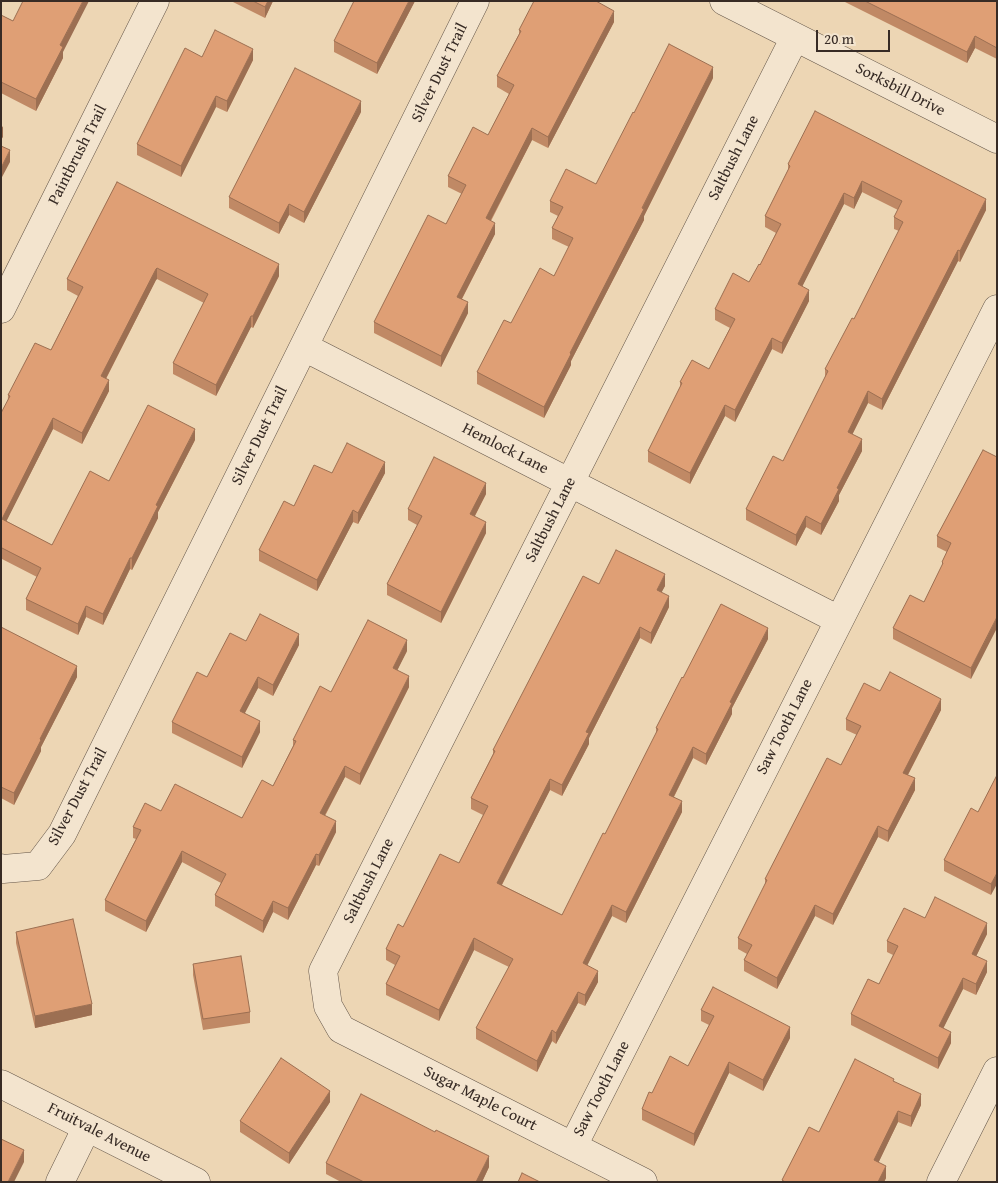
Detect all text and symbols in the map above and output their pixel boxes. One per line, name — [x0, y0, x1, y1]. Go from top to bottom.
street label: Silver Dust Trail — [408, 20, 472, 126]
scale bar — [818, 20, 892, 52]
text: 20 m — [824, 28, 854, 49]
street label: Sorksbill Drive — [852, 59, 948, 121]
street label: Paintbrush Trail — [45, 102, 111, 208]
street label: Saltbush Lane — [704, 112, 764, 204]
street label: Silver Dust Trail — [228, 383, 292, 489]
street label: Hemlock Lane — [459, 419, 551, 479]
street label: Saltbush Lane — [521, 474, 581, 566]
street label: Saw Tooth Lane — [753, 676, 817, 778]
street label: Silver Dust Trail — [44, 745, 112, 849]
street label: Saltbush Lane — [339, 835, 399, 927]
street label: Saw Tooth Lane — [570, 1038, 634, 1140]
street label: Sugar Maple Court — [420, 1062, 540, 1136]
street label: Fruitvale Avenue — [44, 1099, 154, 1167]

